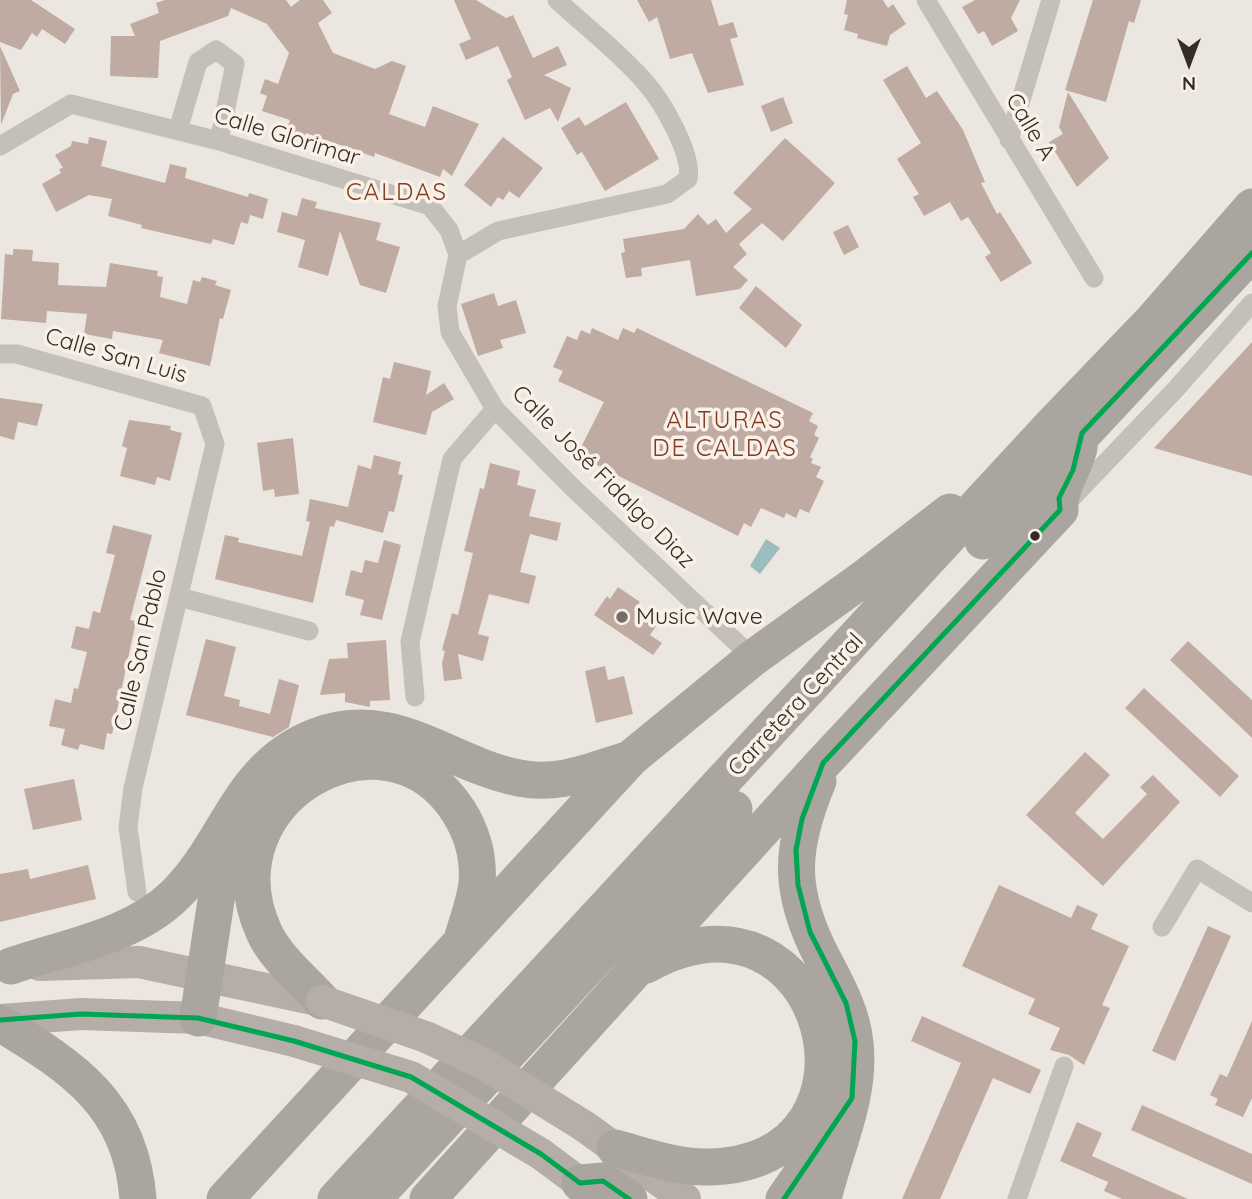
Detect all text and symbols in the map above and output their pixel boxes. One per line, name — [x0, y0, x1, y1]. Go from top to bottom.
north arrow — [1154, 28, 1224, 98]
text: N — [1182, 72, 1196, 96]
street label: Calle A — [999, 88, 1061, 166]
street label: Calle Glorimar — [211, 102, 363, 172]
district label: CALDAS — [347, 179, 447, 207]
street label: Calle San Luis — [42, 323, 190, 389]
street label: Calle José Fidalgo Diaz — [506, 380, 700, 574]
district label: ALTURAS DE CALDAS — [653, 407, 797, 463]
unlabelled marker — [1028, 529, 1042, 543]
street label: Calle San Pablo — [109, 566, 173, 734]
place label: Music Wave — [636, 603, 763, 631]
marker: Music Wave — [614, 609, 630, 625]
street label: Carretera Central — [723, 628, 869, 782]

